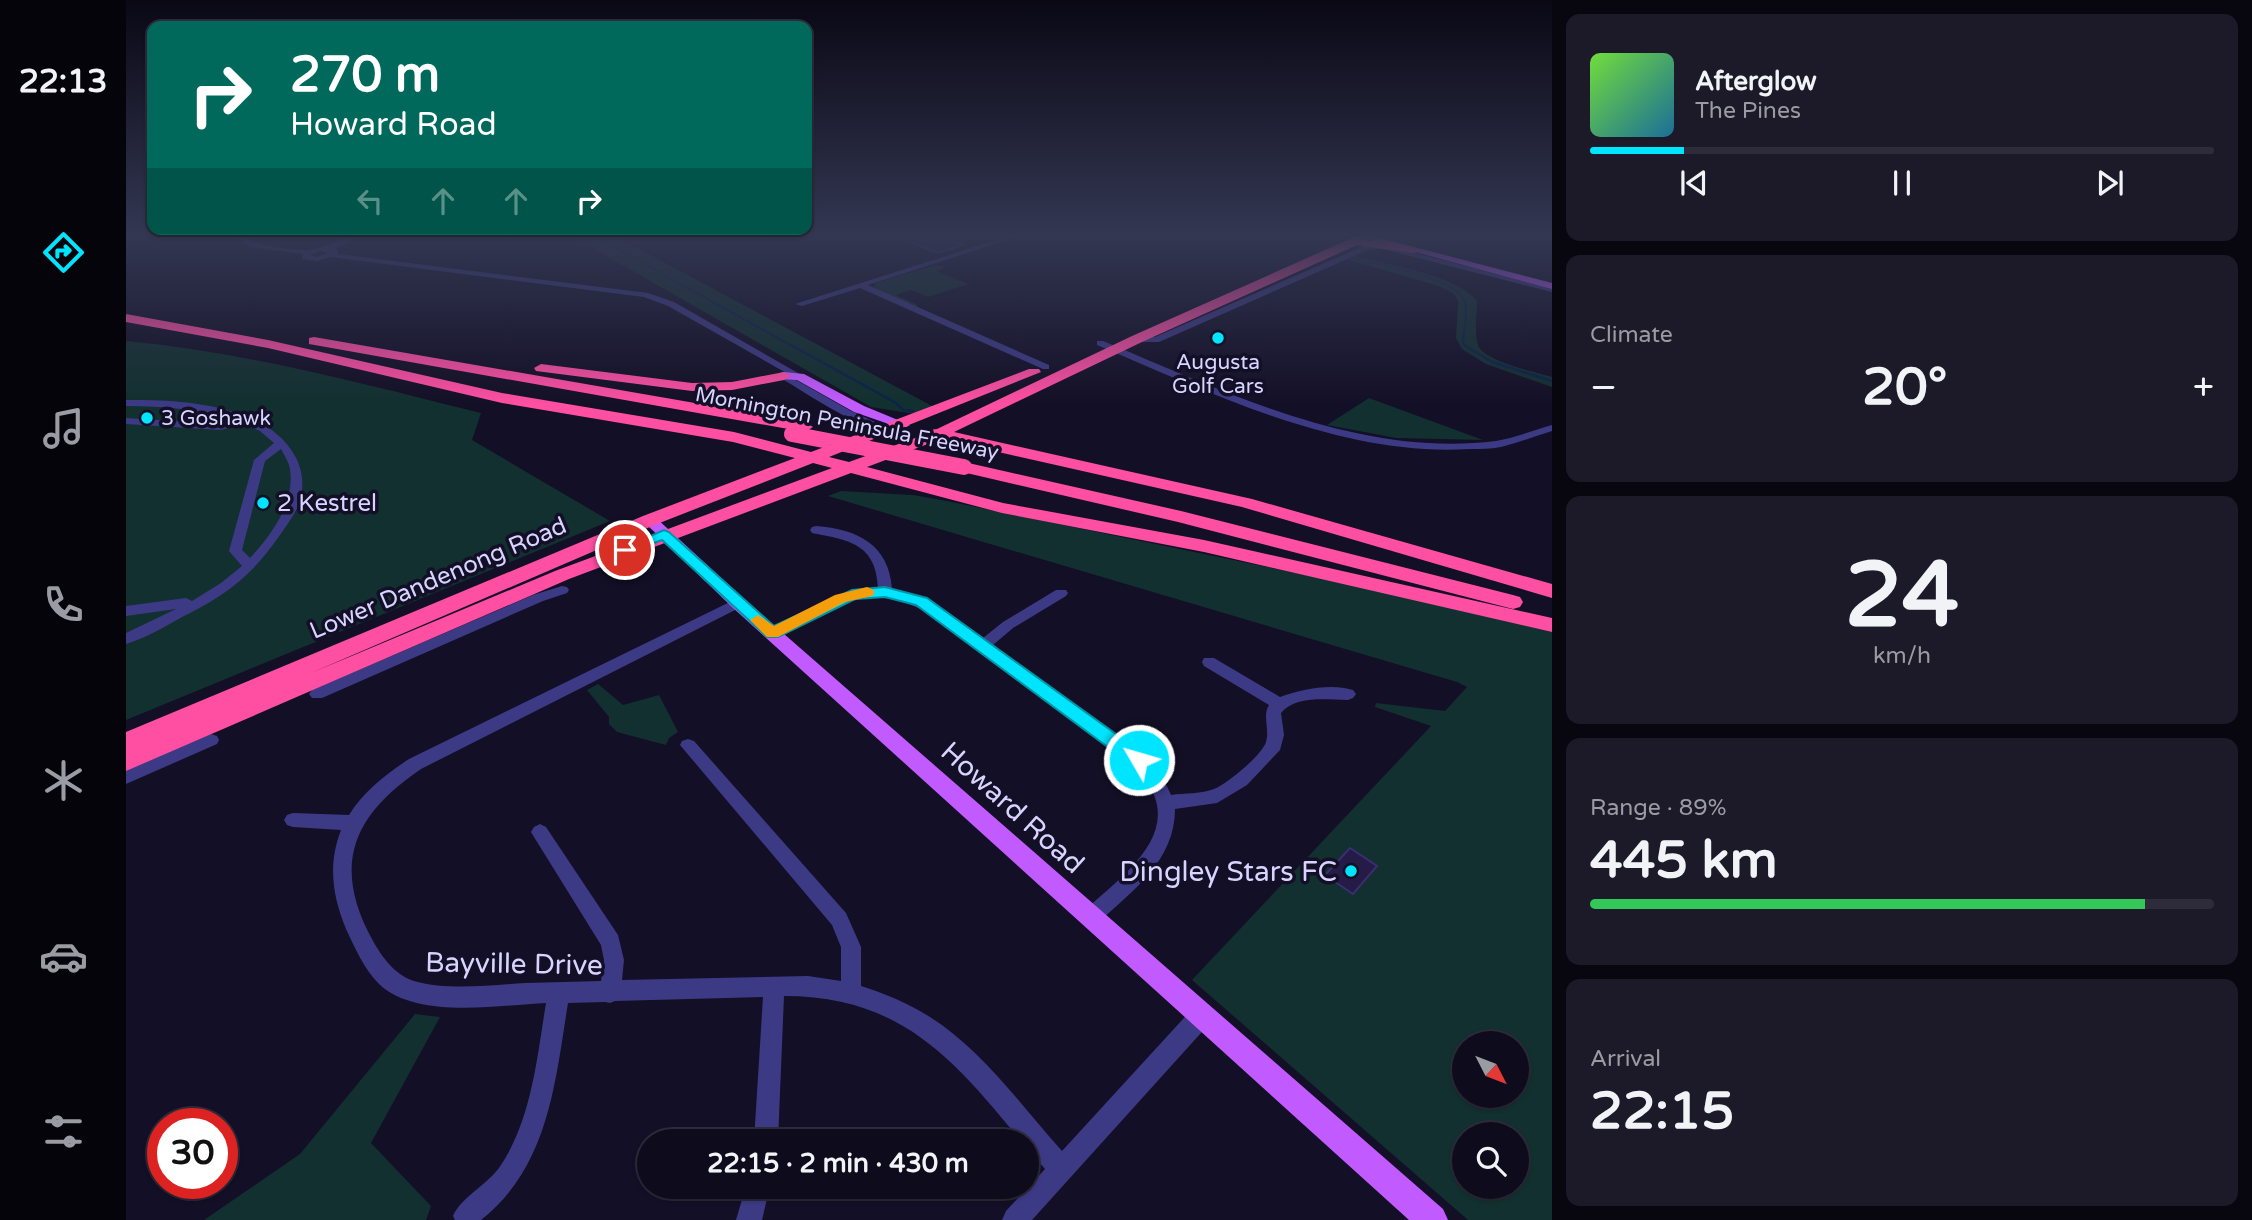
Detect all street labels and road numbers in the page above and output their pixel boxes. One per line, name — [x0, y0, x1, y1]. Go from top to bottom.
street label: Mornington Peninsula Freeway — [693, 382, 1001, 465]
street label: Lower Dandenong Road — [305, 511, 571, 646]
street label: Howard Road — [934, 735, 1091, 881]
street label: Bayville Drive — [425, 945, 603, 983]

